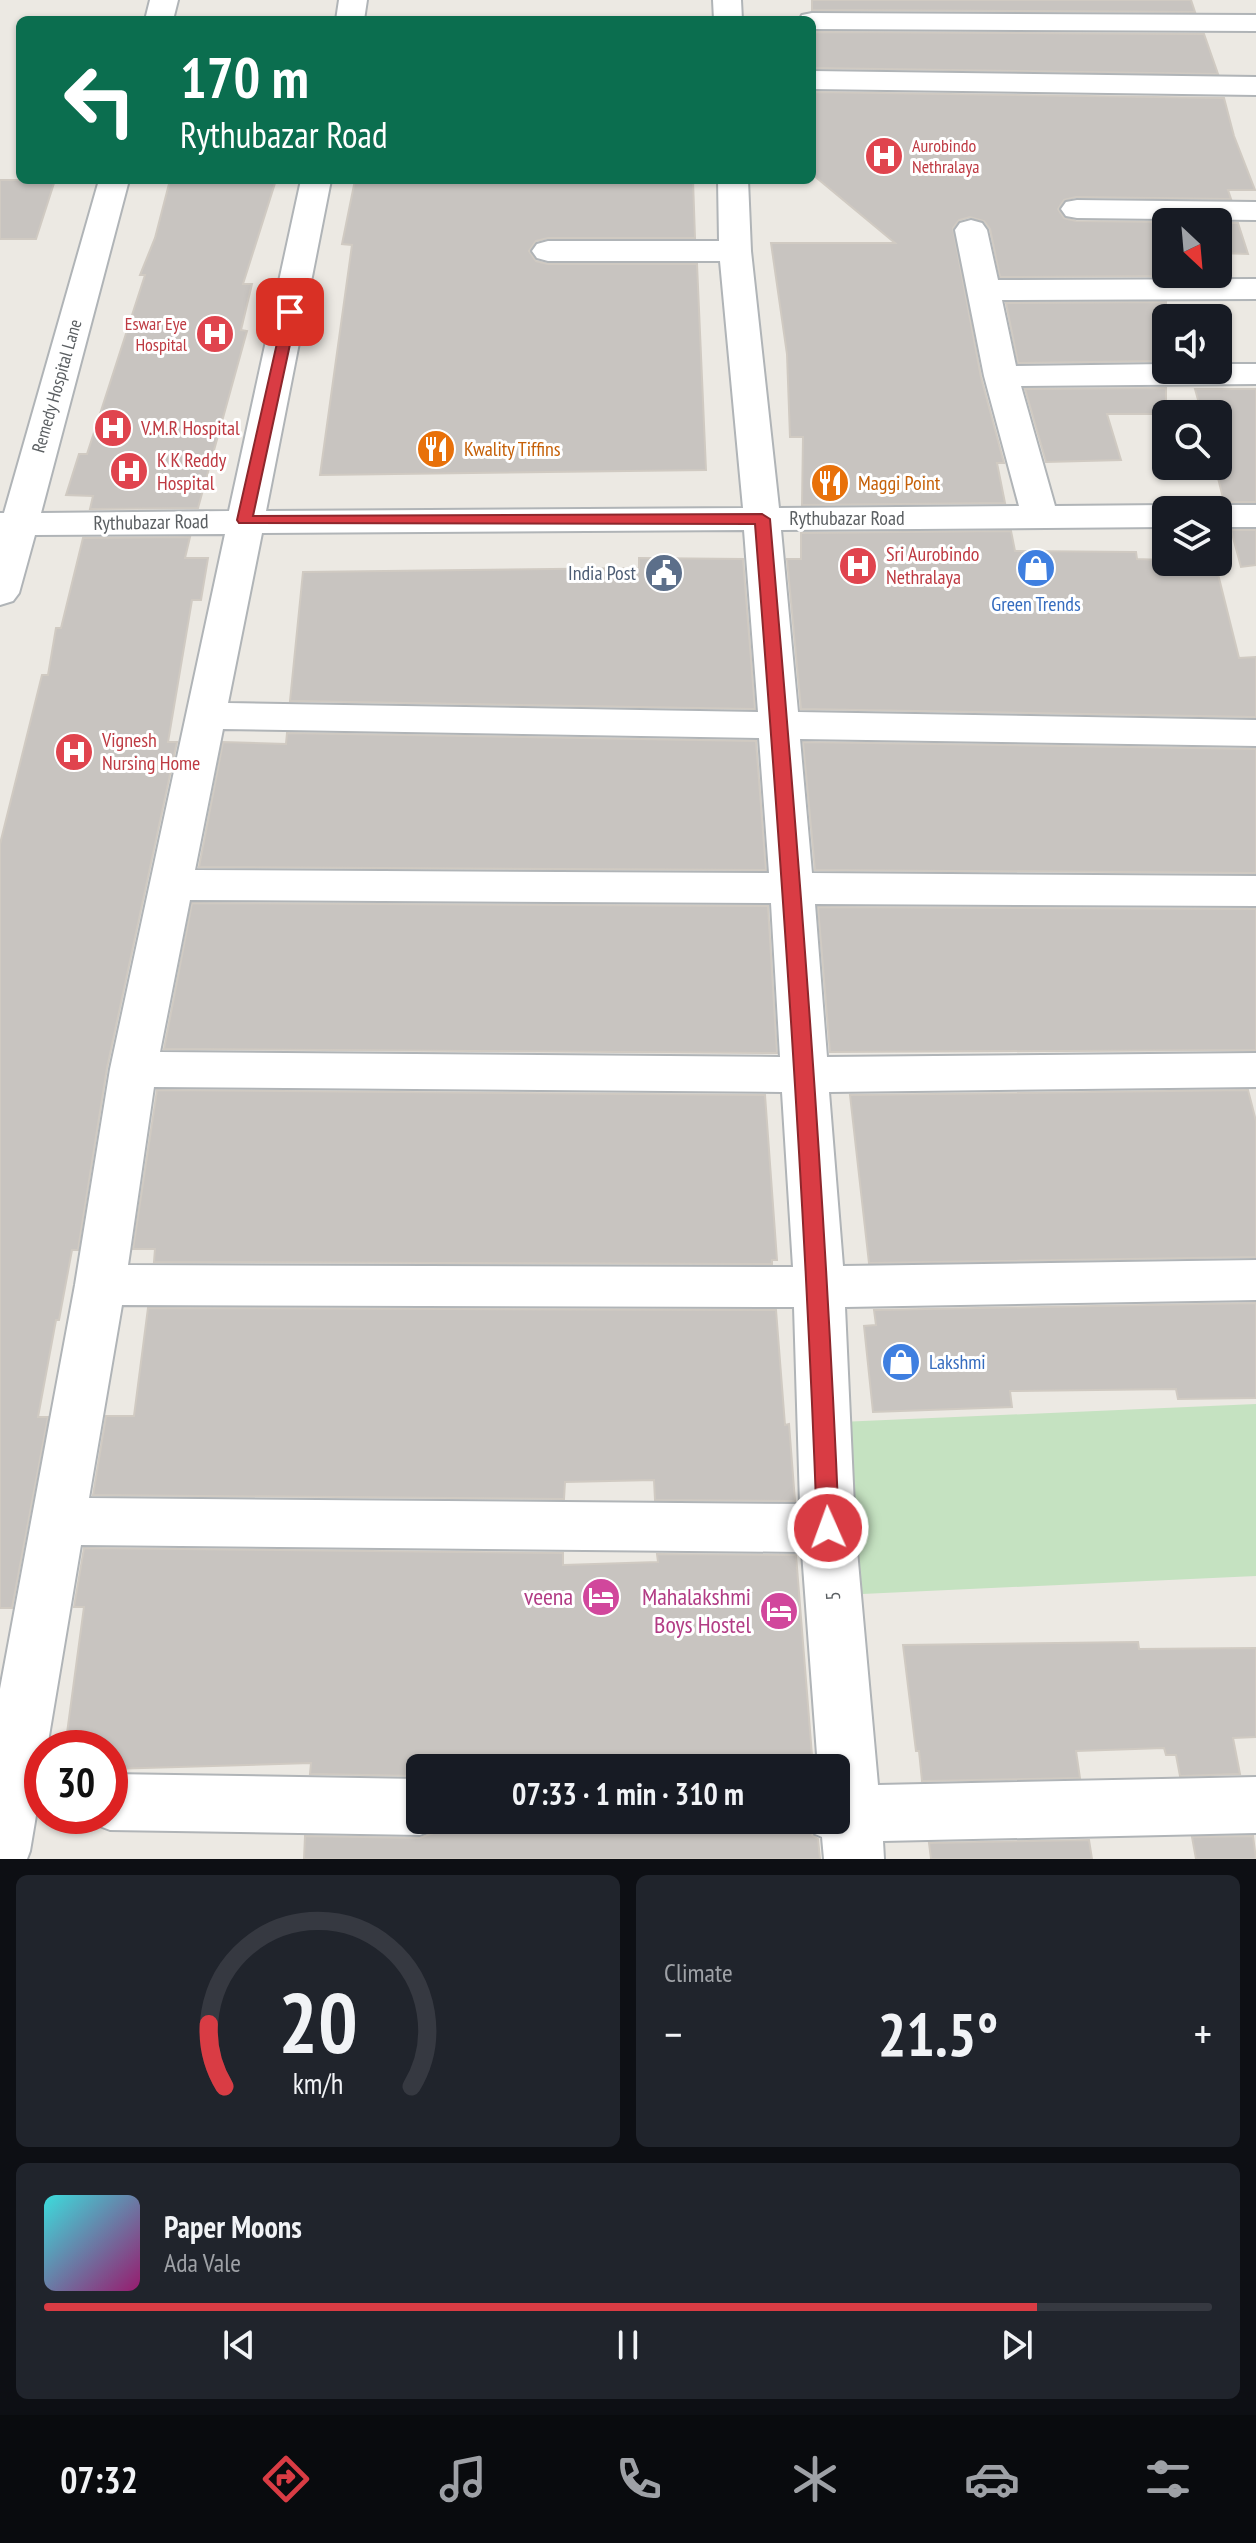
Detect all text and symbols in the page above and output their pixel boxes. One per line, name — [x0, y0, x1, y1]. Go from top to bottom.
text: 170 m — [180, 41, 309, 113]
icon: left — [48, 48, 152, 152]
text: Rythubazar Road — [180, 111, 388, 158]
place label: Aurobindo Nethralaya — [912, 134, 979, 178]
hospital icon: Aurobindo Nethralaya — [863, 135, 905, 177]
north arrow — [1152, 208, 1232, 288]
map controls — [1152, 208, 1232, 576]
pin — [256, 278, 324, 346]
icon: arrive — [268, 290, 312, 334]
button: sound — [1152, 304, 1232, 384]
place label: Eswar Eye Hospital — [125, 312, 188, 356]
hospital icon: Eswar Eye Hospital — [194, 313, 236, 355]
street label: Remedy Hospital Lane — [27, 317, 87, 455]
button: search — [1152, 400, 1232, 480]
hospital icon: V.M.R Hospital — [92, 407, 134, 449]
place label: V.M.R Hospital — [140, 415, 240, 441]
restaurant icon: Kwality Tiffins — [415, 428, 457, 470]
place label: Kwality Tiffins — [464, 436, 561, 462]
place label: K K Reddy Hospital — [157, 447, 227, 496]
hospital icon: K K Reddy Hospital — [108, 450, 150, 492]
restaurant icon: Maggi Point — [809, 462, 851, 504]
place label: Maggi Point — [858, 470, 941, 496]
button: layers — [1152, 496, 1232, 576]
street label: Rythubazar Road — [789, 505, 905, 531]
street label: Rythubazar Road — [93, 508, 209, 536]
place label: Sri Aurobindo Nethralaya — [886, 541, 979, 590]
hospital icon: Sri Aurobindo Nethralaya — [837, 545, 879, 587]
shop icon: Green Trends — [1015, 547, 1057, 589]
public building icon: India Post — [643, 552, 685, 594]
place label: India Post — [568, 560, 636, 586]
place label: Green Trends — [991, 591, 1081, 617]
place label: Vignesh Nursing Home — [101, 727, 200, 776]
hospital icon: Vignesh Nursing Home — [53, 731, 95, 773]
shop icon: Lakshmi — [880, 1341, 922, 1383]
place label: Lakshmi — [929, 1349, 986, 1375]
position arrow — [786, 1486, 870, 1570]
hotel icon: veena — [580, 1576, 622, 1618]
place label: veena — [524, 1581, 573, 1612]
place label: Mahalakshmi Boys Hostel — [642, 1581, 751, 1640]
hotel icon: Mahalakshmi Boys Hostel — [758, 1590, 800, 1632]
street label: 5 — [820, 1591, 846, 1601]
speed limit sign: 30 — [24, 1730, 128, 1834]
text: 07:33 · 1 min · 310 m — [512, 1774, 744, 1813]
text: Climate — [664, 1956, 733, 1989]
text: 20 — [278, 1968, 358, 2076]
text: 21.5° — [878, 1995, 998, 2073]
text: − — [664, 2005, 682, 2062]
text: + — [1194, 2005, 1212, 2062]
text: km/h — [293, 2065, 343, 2102]
text: Paper Moons — [164, 2207, 302, 2246]
text: Ada Vale — [164, 2246, 241, 2279]
icon: previous — [217, 2323, 261, 2367]
icon: pause — [606, 2323, 650, 2367]
icon: next — [995, 2323, 1039, 2367]
icon: directions — [258, 2451, 314, 2507]
icon: music — [435, 2451, 491, 2507]
icon: phone — [611, 2451, 667, 2507]
icon: climate — [787, 2451, 843, 2507]
icon: car — [964, 2451, 1020, 2507]
icon: filters — [1140, 2451, 1196, 2507]
text: 07:32 — [60, 2456, 138, 2503]

